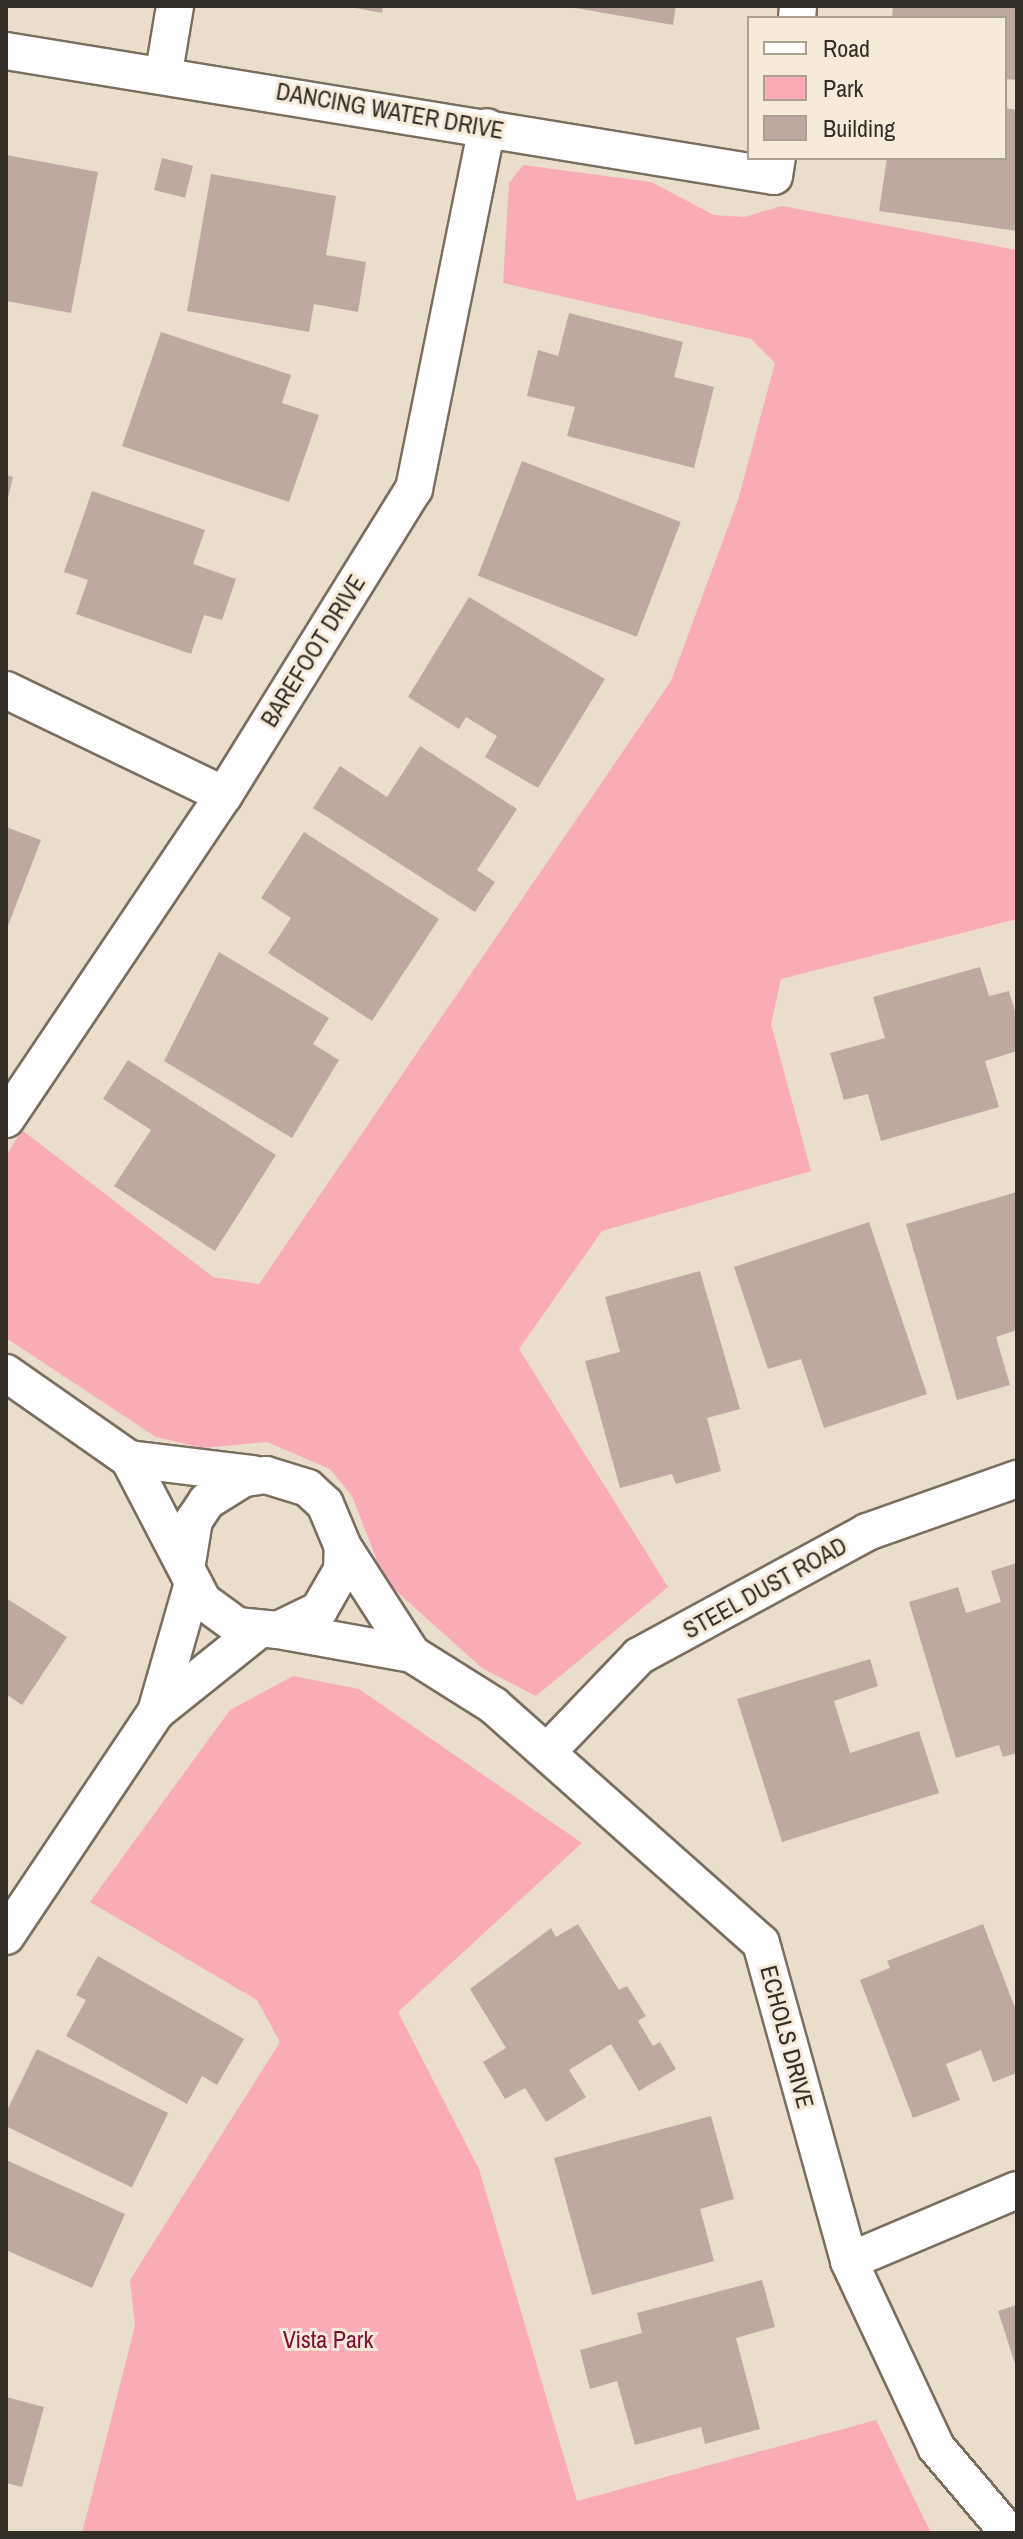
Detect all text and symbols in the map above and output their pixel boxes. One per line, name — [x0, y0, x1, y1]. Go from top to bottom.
legend — [747, 16, 1007, 160]
text: Road — [823, 32, 870, 64]
text: Park — [823, 72, 863, 104]
street label: DANCING WATER DRIVE — [274, 77, 506, 145]
text: Building — [823, 112, 895, 144]
street label: BAREFOOT DRIVE — [255, 570, 371, 732]
street label: STEEL DUST ROAD — [678, 1531, 852, 1645]
street label: ECHOLS DRIVE — [754, 1962, 820, 2112]
park label: Vista Park — [283, 2326, 373, 2354]

